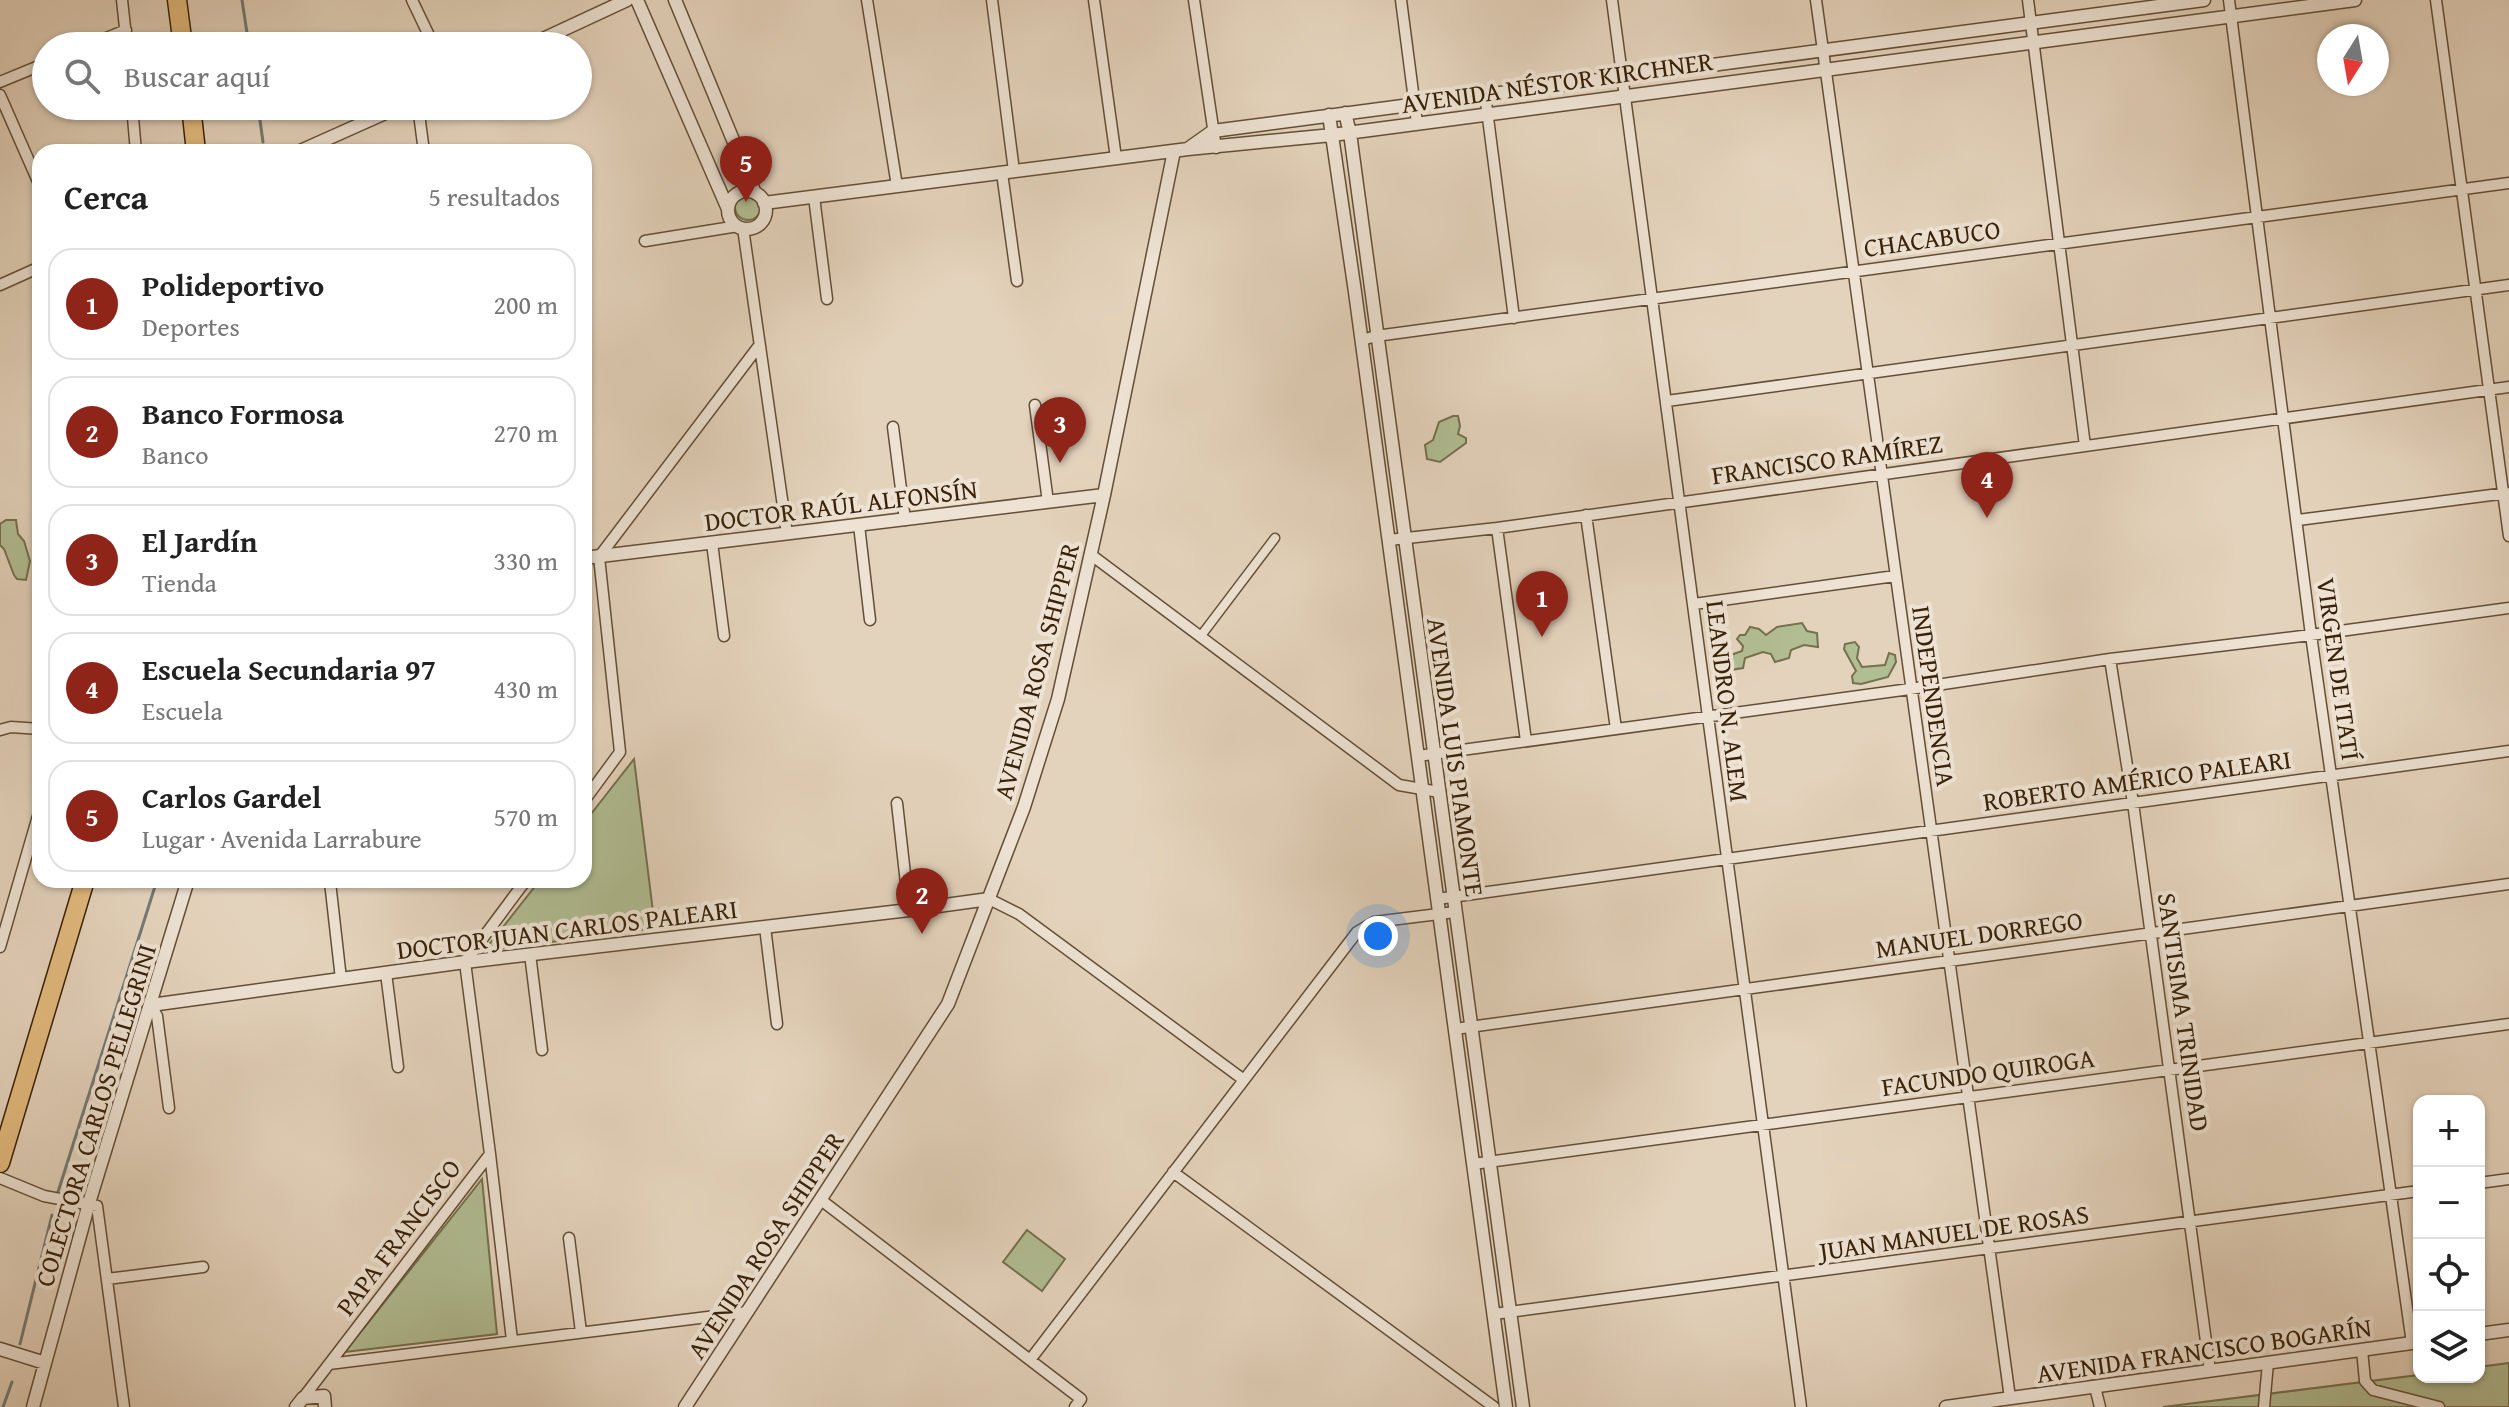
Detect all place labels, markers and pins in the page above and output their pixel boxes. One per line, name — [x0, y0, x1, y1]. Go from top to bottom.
pin: 5 — [720, 136, 772, 202]
pin: 3 — [1034, 397, 1086, 463]
pin: 4 — [1961, 452, 2013, 518]
pin: 1 — [1516, 571, 1568, 637]
pin: 2 — [896, 868, 948, 934]

